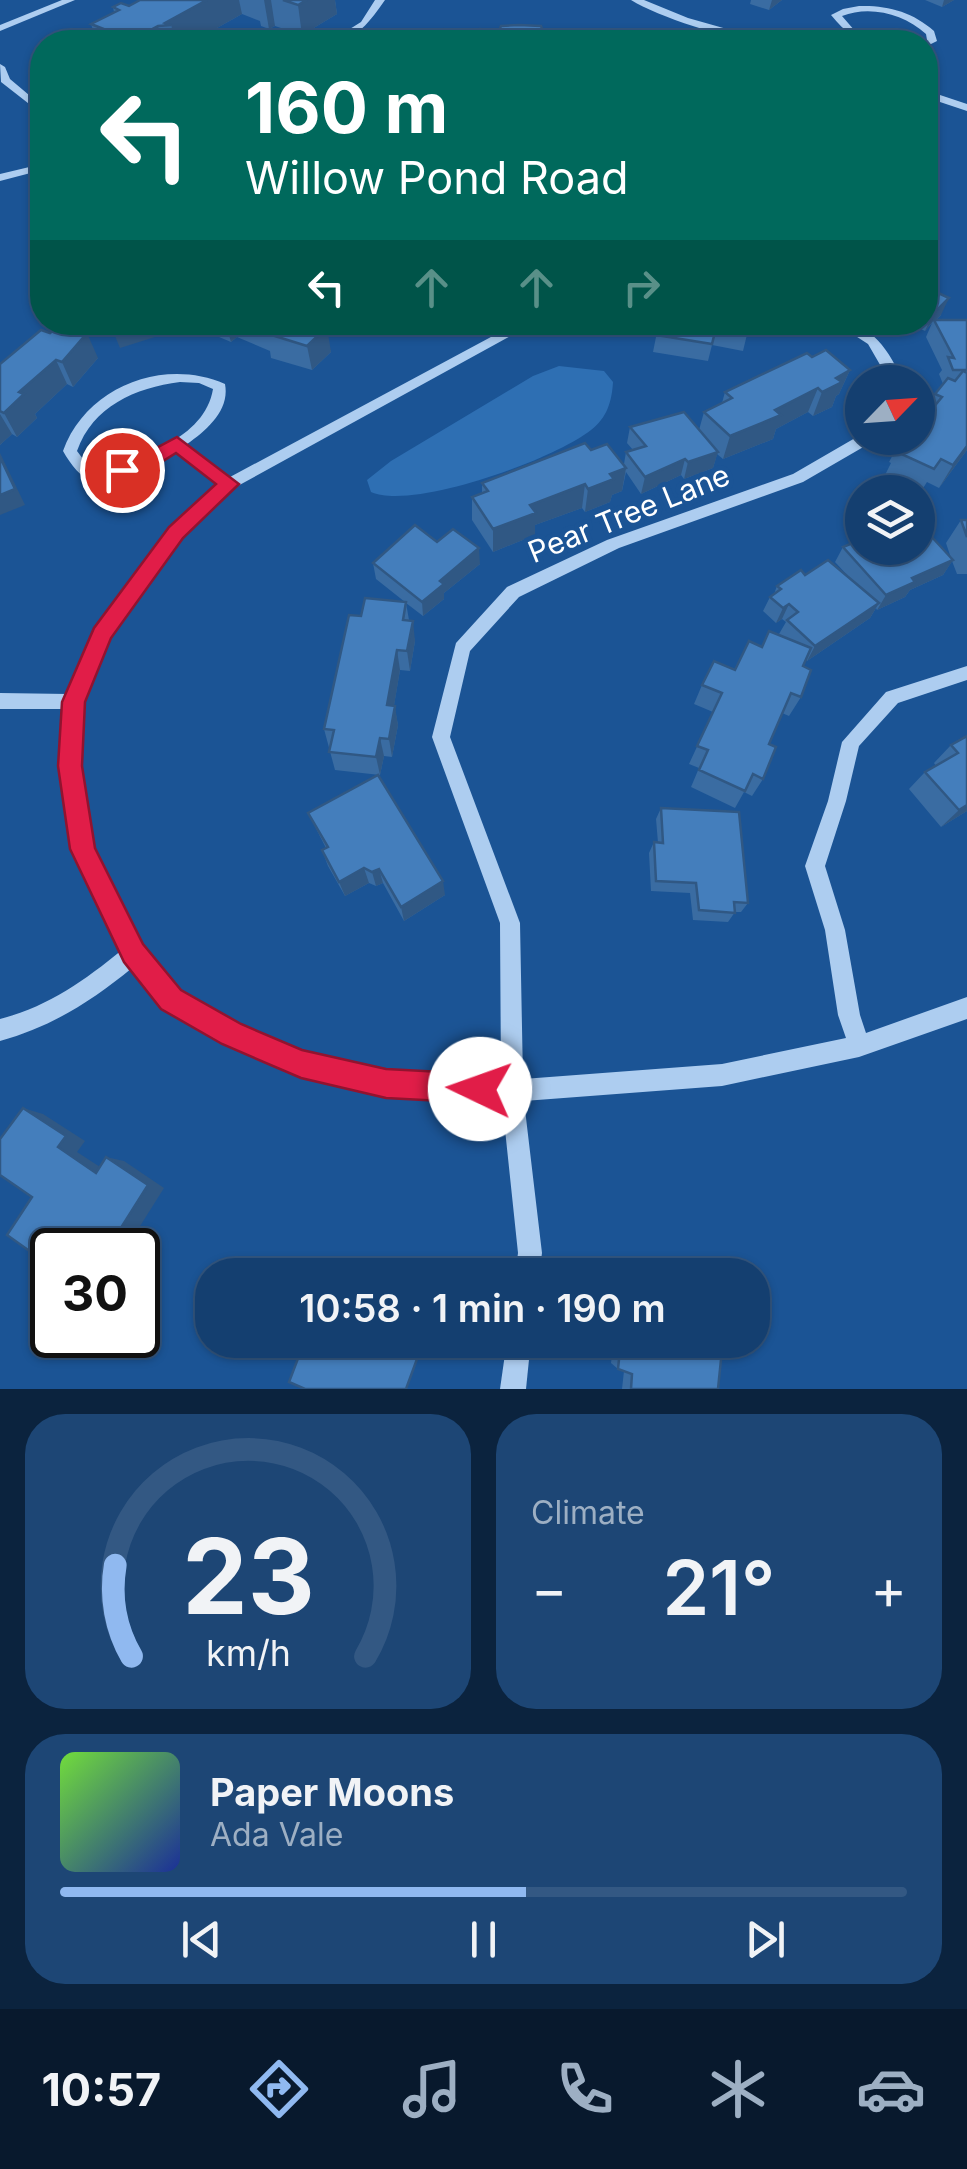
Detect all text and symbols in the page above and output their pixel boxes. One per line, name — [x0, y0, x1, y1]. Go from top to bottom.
text: 160 m — [245, 65, 448, 150]
icon: left — [80, 70, 210, 200]
text: Willow Pond Road — [245, 150, 629, 205]
icon: left — [299, 260, 354, 315]
icon: ahead — [404, 260, 459, 315]
icon: ahead — [509, 260, 564, 315]
icon: right — [614, 260, 669, 315]
north arrow — [845, 365, 935, 455]
map controls — [845, 365, 935, 565]
pin — [80, 428, 165, 513]
icon: arrive — [95, 443, 150, 498]
street label: Pear Tree Lane — [523, 456, 735, 570]
button: layers — [845, 475, 935, 565]
position arrow — [428, 1037, 532, 1141]
speed limit sign: 30 — [30, 1228, 160, 1358]
text: 10:58 · 1 min · 190 m — [299, 1285, 666, 1331]
text: Climate — [531, 1493, 645, 1532]
text: 23 — [182, 1513, 314, 1639]
text: 21° — [663, 1542, 775, 1633]
text: − — [531, 1556, 567, 1622]
text: + — [871, 1556, 907, 1622]
text: km/h — [206, 1631, 290, 1675]
text: Paper Moons — [210, 1769, 454, 1815]
text: Ada Vale — [210, 1815, 343, 1854]
icon: previous — [174, 1912, 229, 1967]
icon: pause — [456, 1912, 511, 1967]
icon: next — [738, 1912, 793, 1967]
icon: directions — [244, 2054, 314, 2124]
icon: music — [397, 2054, 467, 2124]
icon: phone — [550, 2054, 620, 2124]
icon: climate — [703, 2054, 773, 2124]
icon: car — [856, 2054, 926, 2124]
text: 10:57 — [41, 2062, 161, 2117]

